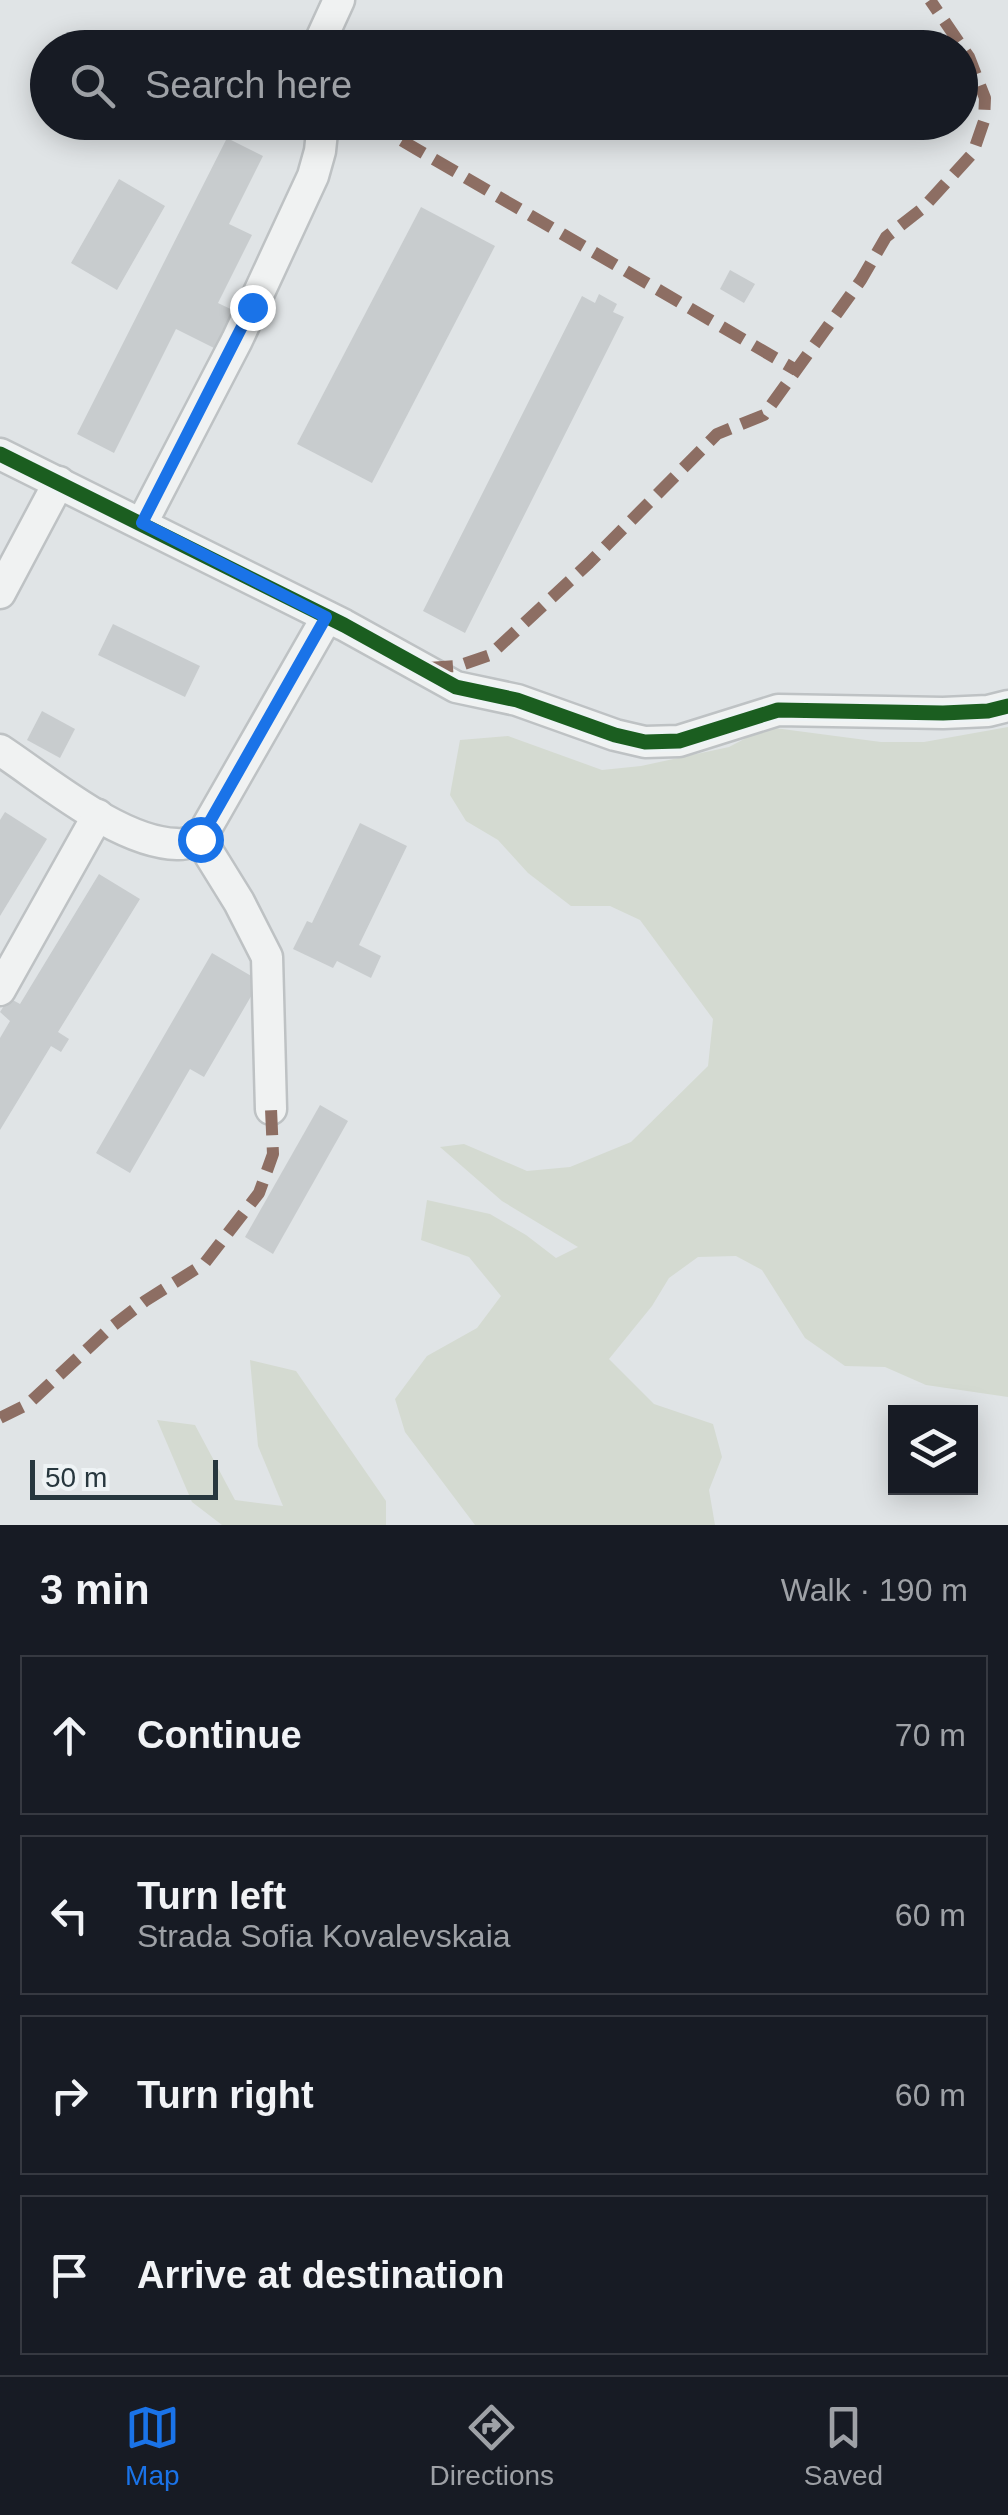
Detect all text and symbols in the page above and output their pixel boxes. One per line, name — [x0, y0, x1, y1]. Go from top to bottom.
search box — [30, 30, 978, 140]
icon: search — [65, 58, 120, 113]
text: Search here — [145, 64, 352, 106]
route end — [230, 285, 276, 331]
route start — [178, 817, 224, 863]
map controls — [888, 1405, 978, 1495]
button: layers — [888, 1405, 978, 1495]
scale bar — [30, 1455, 218, 1500]
text: 50 m — [45, 1462, 107, 1493]
text: 3 min — [40, 1566, 150, 1613]
text: Walk · 190 m — [781, 1572, 968, 1608]
icon: ahead — [42, 1708, 97, 1763]
text: Continue — [137, 1714, 302, 1756]
text: 70 m — [895, 1717, 966, 1753]
text: Turn left — [137, 1875, 286, 1917]
icon: left — [42, 1888, 97, 1943]
text: 60 m — [895, 1897, 966, 1933]
text: Strada Sofia Kovalevskaia — [137, 1918, 511, 1954]
icon: right — [42, 2068, 97, 2123]
text: Turn right — [137, 2074, 314, 2116]
text: 60 m — [895, 2077, 966, 2113]
icon: arrive — [42, 2248, 97, 2303]
text: Arrive at destination — [137, 2254, 504, 2296]
tab: Map — [125, 2400, 180, 2492]
tab: Directions — [430, 2400, 554, 2492]
tab: Saved — [804, 2400, 883, 2492]

